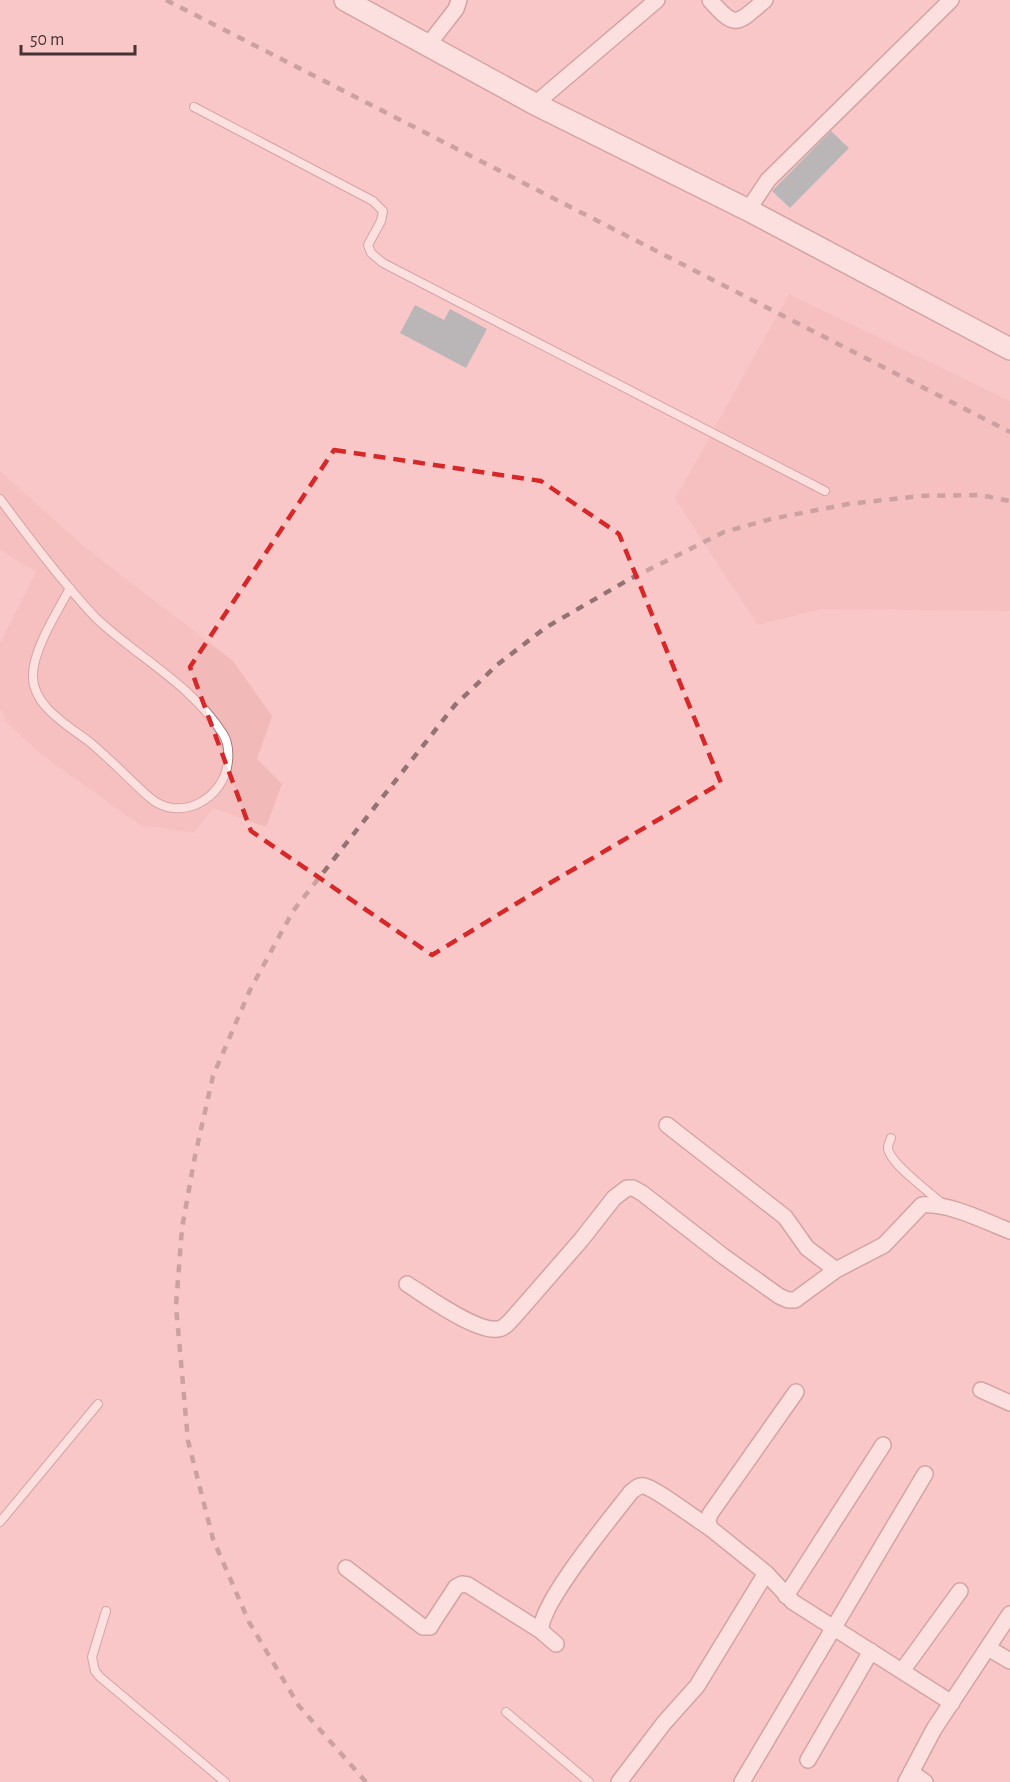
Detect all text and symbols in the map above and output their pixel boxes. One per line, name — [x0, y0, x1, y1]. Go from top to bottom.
scale bar — [21, 18, 135, 56]
text: 50 m — [30, 31, 64, 49]

